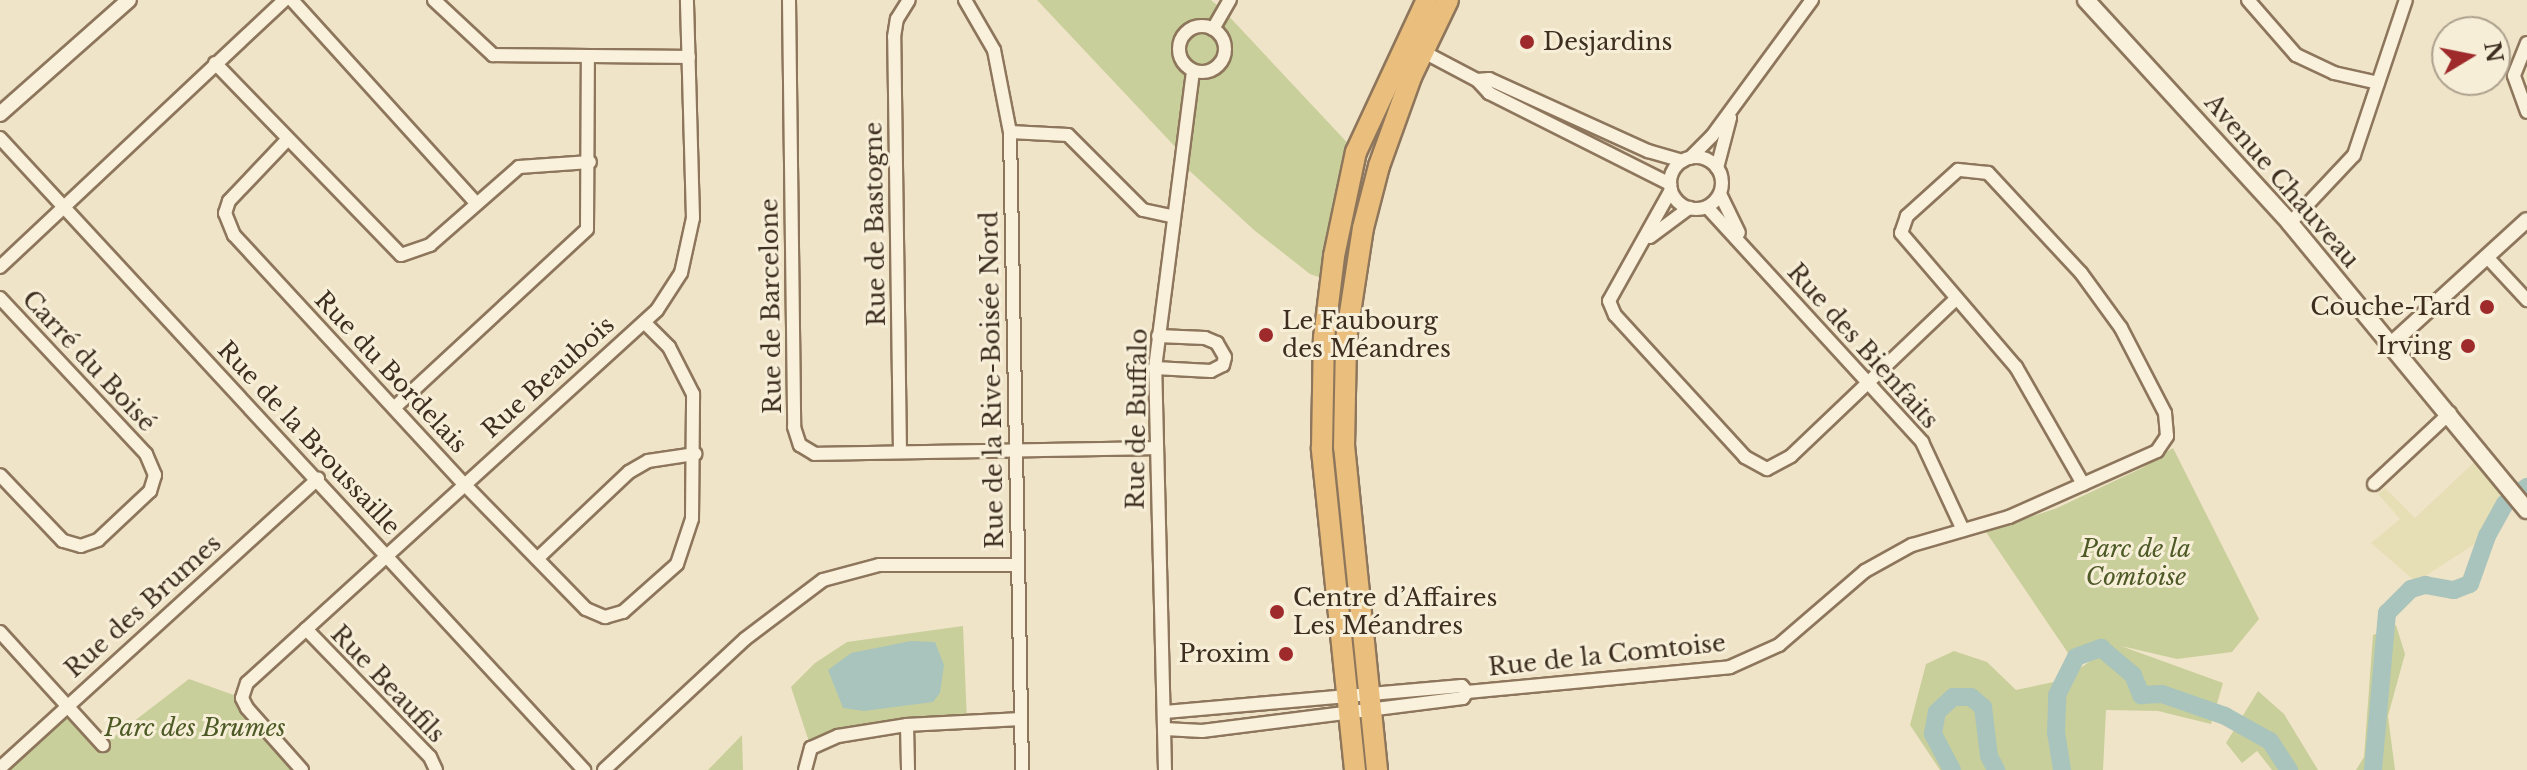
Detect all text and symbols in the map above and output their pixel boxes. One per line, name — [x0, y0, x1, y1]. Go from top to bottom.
north arrow — [2431, 16, 2511, 96]
place label: Desjardins — [1543, 28, 1672, 56]
marker: Desjardins — [1518, 33, 1536, 51]
text: N — [2478, 40, 2508, 65]
street label: Avenue Chauveau — [2199, 88, 2365, 274]
street label: Rue de Bastogne — [859, 122, 891, 326]
street label: Rue de Barcelone — [755, 198, 787, 414]
street label: Rue de la Rive-Boisée Nord — [975, 211, 1009, 549]
street label: Rue des Bienfaits — [1782, 258, 1944, 434]
street label: Carré du Boisé — [16, 285, 162, 437]
street label: Rue du Bordelais — [309, 285, 473, 459]
place label: Couche-Tard — [2310, 293, 2471, 321]
marker: Couche-Tard — [2478, 298, 2496, 316]
place label: Le Faubourg des Méandres — [1282, 307, 1451, 363]
street label: Rue Beaubois — [476, 310, 620, 444]
marker: Le Faubourg des Méandres — [1257, 326, 1275, 344]
street label: Rue de Buffalo — [1121, 328, 1153, 510]
place label: Irving — [2377, 332, 2452, 360]
street label: Rue de la Broussaille — [212, 335, 406, 541]
marker: Irving — [2459, 337, 2477, 355]
street label: Rue des Brumes — [59, 528, 227, 684]
park label: Parc de la Comtoise — [2081, 535, 2191, 591]
place label: Centre d’Affaires Les Méandres — [1293, 584, 1497, 640]
marker: Centre d’Affaires Les Méandres — [1268, 603, 1286, 621]
street label: Rue Beaufils — [325, 620, 451, 748]
street label: Rue de la Comtoise — [1487, 628, 1727, 682]
place label: Proxim — [1179, 640, 1270, 668]
marker: Proxim — [1277, 645, 1295, 663]
park label: Parc des Brumes — [104, 714, 286, 742]

